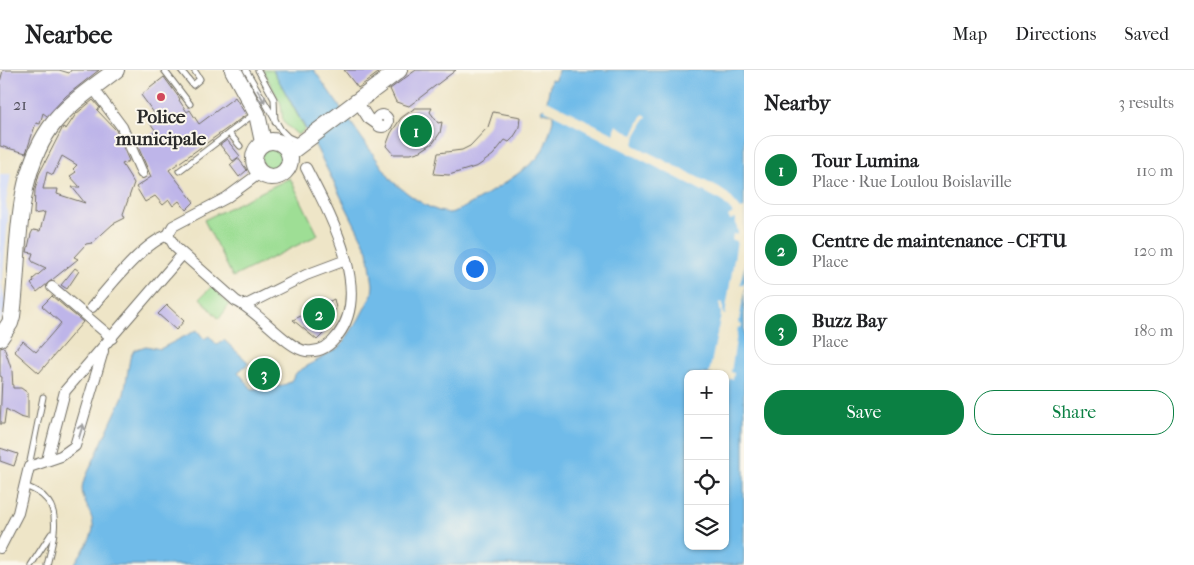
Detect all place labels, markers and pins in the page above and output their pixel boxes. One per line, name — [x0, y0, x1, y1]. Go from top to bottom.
marker: Police municipale — [155, 91, 167, 103]
place label: Police municipale — [115, 106, 207, 150]
pin: 1 — [400, 112, 432, 150]
pin: 2 — [303, 295, 335, 333]
pin: 3 — [248, 355, 280, 393]

